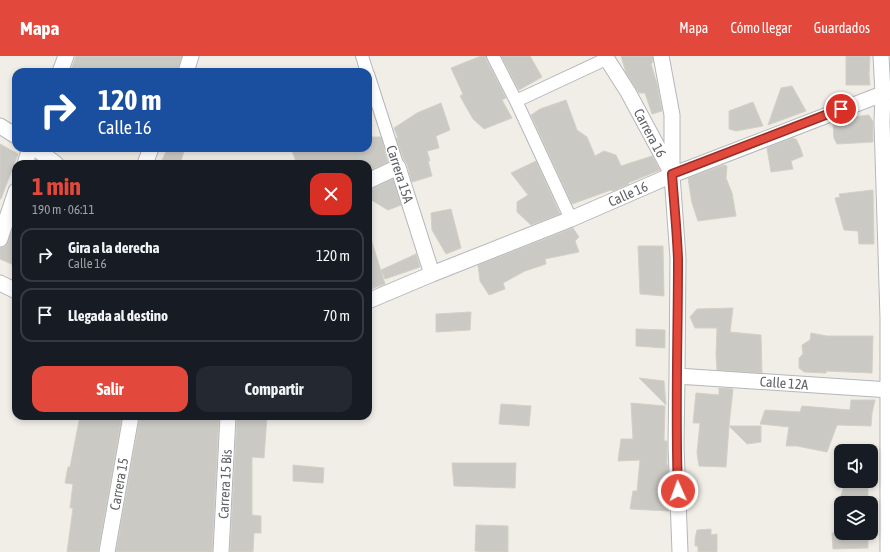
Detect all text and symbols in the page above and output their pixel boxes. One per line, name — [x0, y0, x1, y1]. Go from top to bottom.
text: Mapa — [20, 17, 59, 39]
text: Mapa — [679, 20, 708, 36]
text: Cómo llegar — [730, 20, 792, 36]
text: Guardados — [814, 20, 870, 36]
icon: right — [32, 84, 84, 136]
text: 120 m — [98, 84, 161, 116]
pin — [824, 92, 858, 126]
icon: arrive — [830, 98, 852, 120]
street label: Carrera 16 — [631, 106, 670, 160]
text: Calle 16 — [98, 117, 151, 138]
street label: Carrera 15A — [383, 143, 417, 205]
text: 1 min — [32, 173, 81, 200]
button: close — [310, 173, 352, 215]
street label: Calle 16 — [606, 178, 651, 210]
text: 190 m · 06:11 — [32, 202, 95, 217]
text: Gira a la derecha — [68, 239, 159, 256]
icon: right — [34, 244, 56, 266]
text: 120 m — [316, 247, 350, 264]
text: Calle 16 — [68, 256, 107, 271]
icon: arrive — [34, 304, 56, 326]
text: Llegada al destino — [68, 307, 168, 324]
text: 70 m — [323, 307, 350, 324]
button: Salir — [32, 366, 188, 412]
button: Compartir — [196, 366, 352, 412]
street label: Calle 12A — [759, 373, 809, 393]
map controls — [834, 444, 878, 540]
button: sound — [834, 444, 878, 488]
street label: Carrera 15 Bis — [215, 449, 235, 519]
street label: Carrera 15 — [107, 457, 131, 511]
position arrow — [657, 470, 699, 512]
button: layers — [834, 496, 878, 540]

